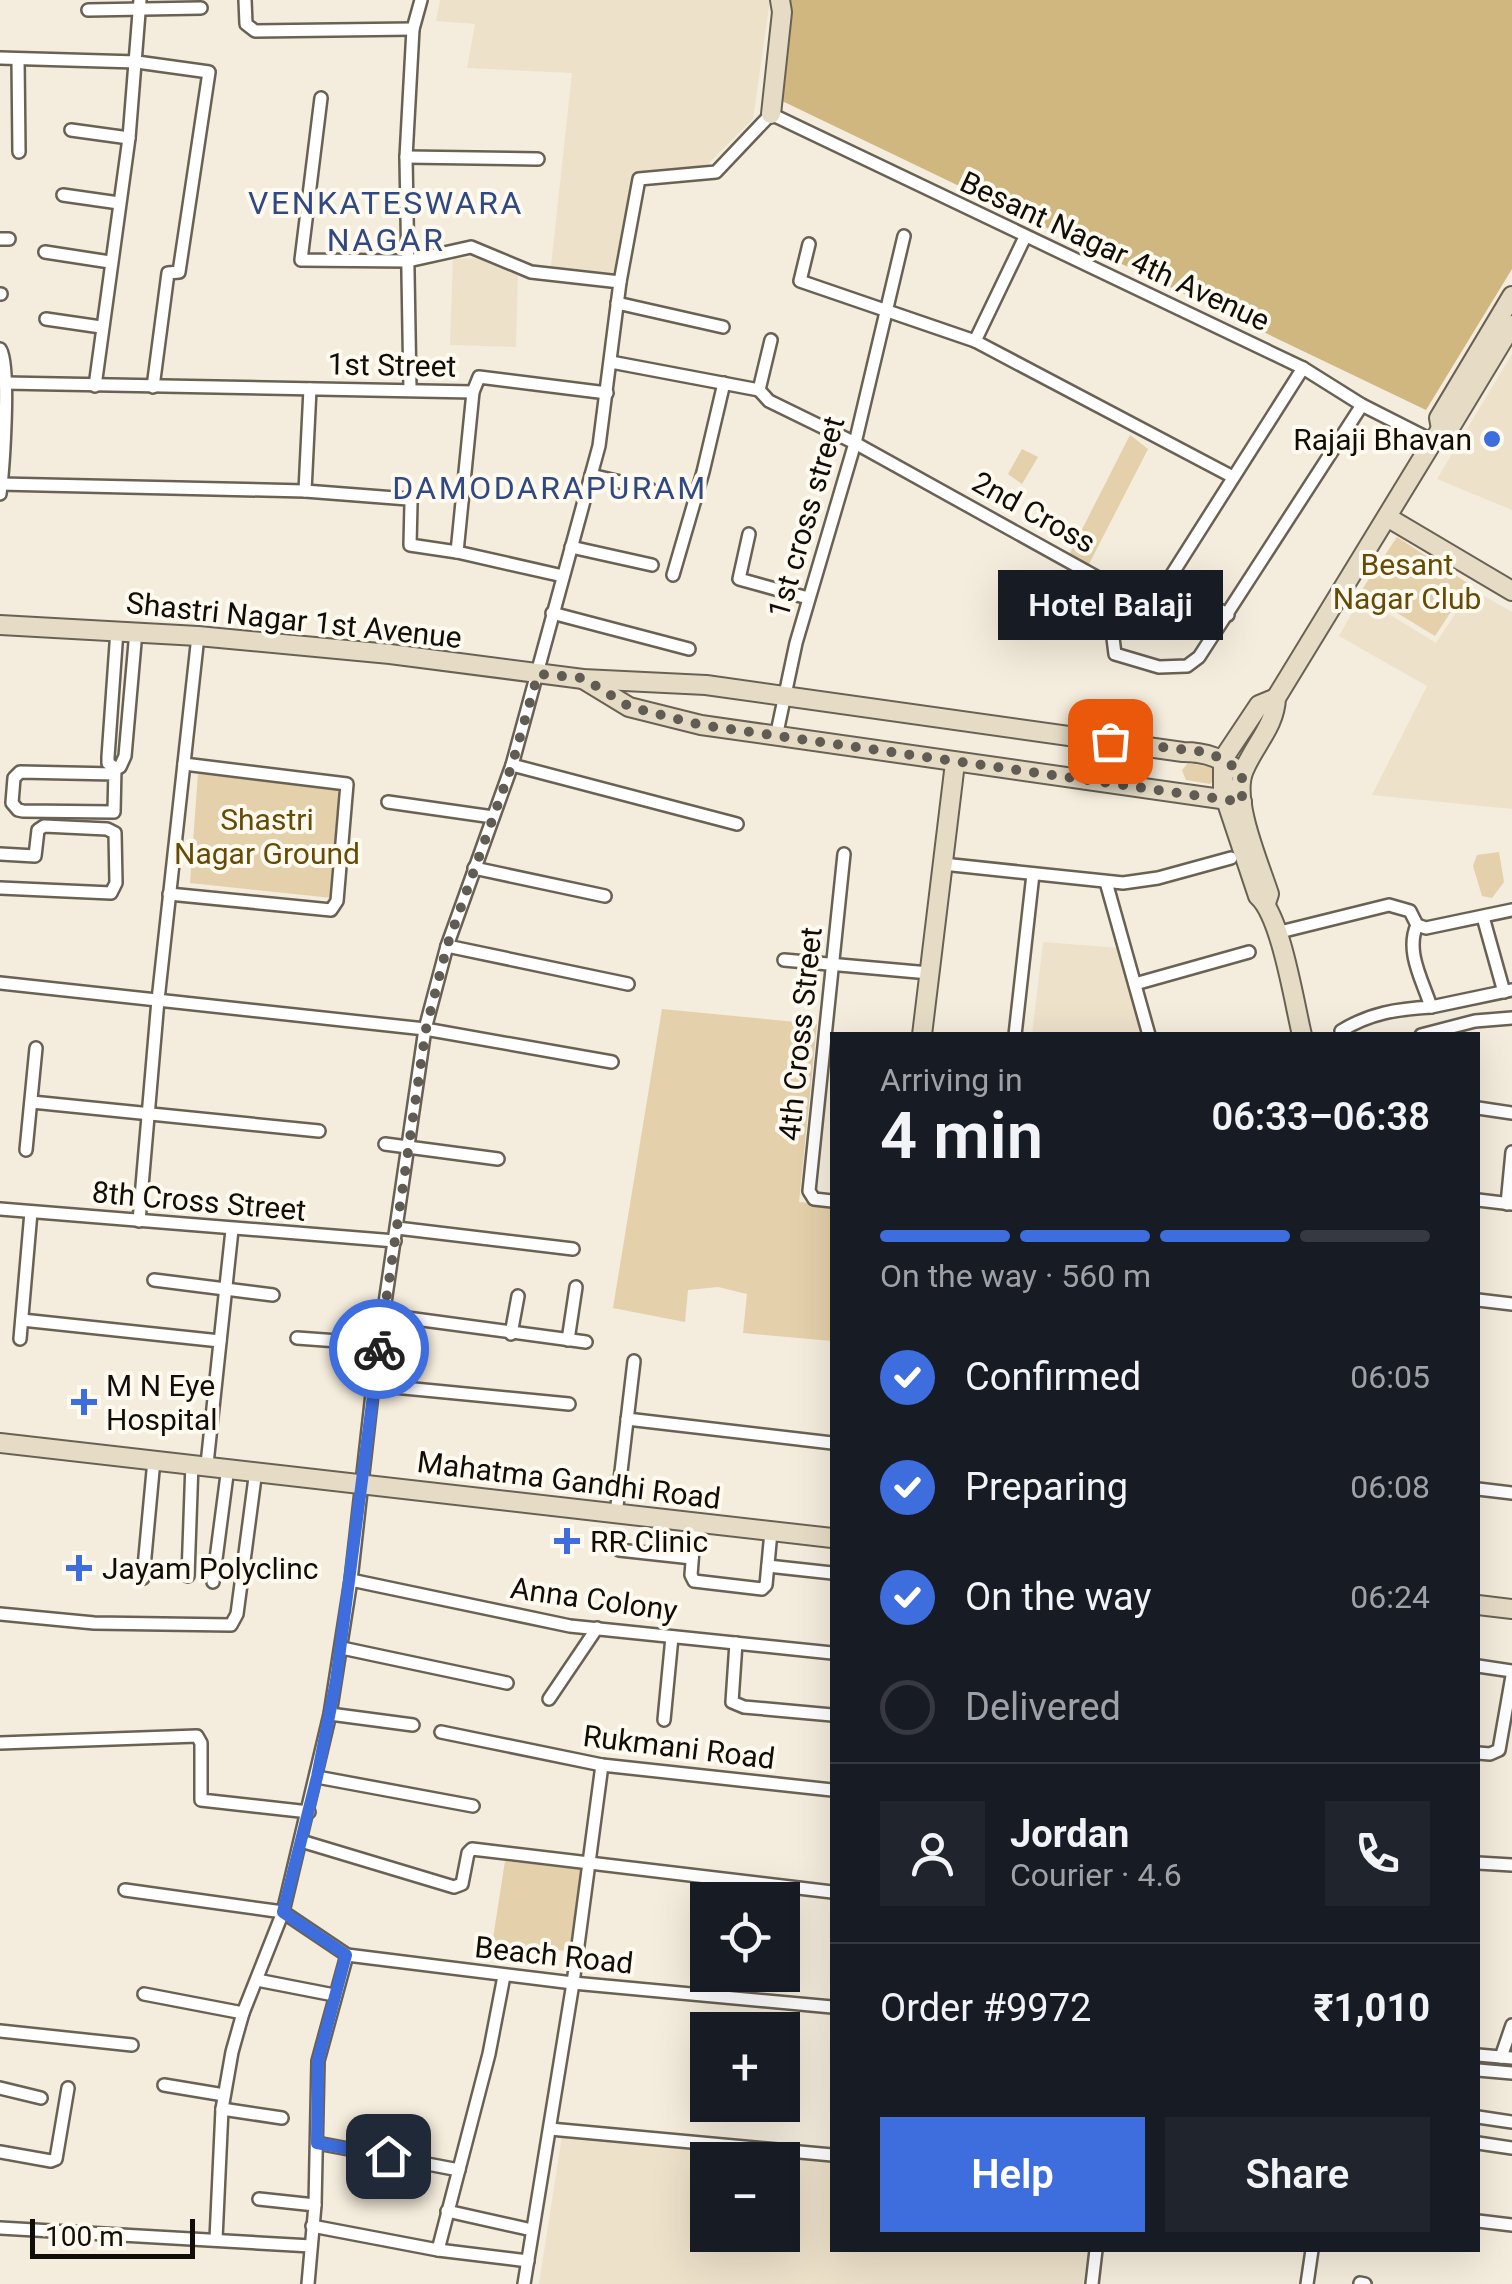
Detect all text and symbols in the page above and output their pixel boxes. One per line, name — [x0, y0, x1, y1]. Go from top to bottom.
street label: Besant Nagar 4th Avenue — [955, 164, 1275, 338]
district label: VENKATESWARA NAGAR — [248, 184, 524, 259]
street label: 1st Street — [327, 346, 457, 384]
street label: 1st cross street — [761, 412, 851, 622]
place label: Rajaji Bhavan — [1293, 422, 1472, 457]
marker: Rajaji Bhavan — [1481, 428, 1503, 450]
street label: 2nd Cross — [966, 464, 1102, 560]
district label: DAMODARAPURAM — [392, 469, 708, 507]
park label: Besant Nagar Club — [1333, 547, 1481, 616]
callout: Hotel Balaji — [998, 571, 1222, 641]
street label: Shastri Nagar 1st Avenue — [125, 585, 463, 655]
text: Hotel Balaji — [1028, 586, 1193, 624]
pin — [1068, 699, 1153, 784]
icon: bag — [1083, 714, 1138, 769]
park label: Shastri Nagar Ground — [174, 802, 360, 871]
street label: 4th Cross Street — [771, 925, 829, 1143]
text: Arriving in — [880, 1061, 1023, 1099]
text: 06:33–06:38 — [1211, 1095, 1430, 1139]
text: 4 min — [880, 1098, 1043, 1174]
street label: 8th Cross Street — [91, 1174, 307, 1228]
text: On the way · 560 m — [880, 1257, 1151, 1295]
courier — [329, 1299, 429, 1399]
icon: bike — [352, 1322, 407, 1377]
icon: check — [880, 1350, 935, 1405]
text: Confirmed — [965, 1355, 1141, 1399]
text: 06:05 — [1350, 1358, 1430, 1396]
place label: M N Eye Hospital — [106, 1368, 218, 1437]
marker: M N Eye Hospital — [71, 1389, 97, 1415]
street label: Mahatma Gandhi Road — [415, 1444, 723, 1516]
icon: check — [880, 1460, 935, 1515]
text: Preparing — [965, 1465, 1128, 1509]
text: 06:08 — [1350, 1468, 1430, 1506]
place label: RR Clinic — [590, 1524, 708, 1559]
marker: RR Clinic — [554, 1528, 580, 1554]
place label: Jayam Polyclinc — [102, 1551, 318, 1586]
marker: Jayam Polyclinc — [66, 1555, 92, 1581]
street label: Anna Colony — [508, 1570, 680, 1628]
icon: check — [880, 1570, 935, 1625]
text: On the way — [965, 1575, 1151, 1619]
text: 06:24 — [1350, 1578, 1430, 1616]
text: Delivered — [965, 1685, 1121, 1729]
street label: Rukmani Road — [581, 1718, 777, 1776]
button: person — [880, 1801, 985, 1906]
button: phone — [1325, 1801, 1430, 1906]
text: Jordan — [1010, 1812, 1129, 1856]
text: Courier · 4.6 — [1010, 1856, 1182, 1894]
map controls — [690, 1882, 800, 2252]
button: locate — [690, 1882, 800, 1992]
street label: Beach Road — [473, 1929, 635, 1981]
text: Order #9972 — [880, 1986, 1091, 2030]
text: ₹1,010 — [1313, 1986, 1430, 2030]
button: + — [690, 2012, 800, 2122]
pin — [346, 2114, 431, 2199]
button: Help — [880, 2117, 1145, 2232]
button: Share — [1165, 2117, 1430, 2232]
icon: home — [361, 2129, 416, 2184]
button: − — [690, 2142, 800, 2252]
scale bar — [30, 2214, 195, 2258]
text: 100 m — [45, 2220, 124, 2253]

